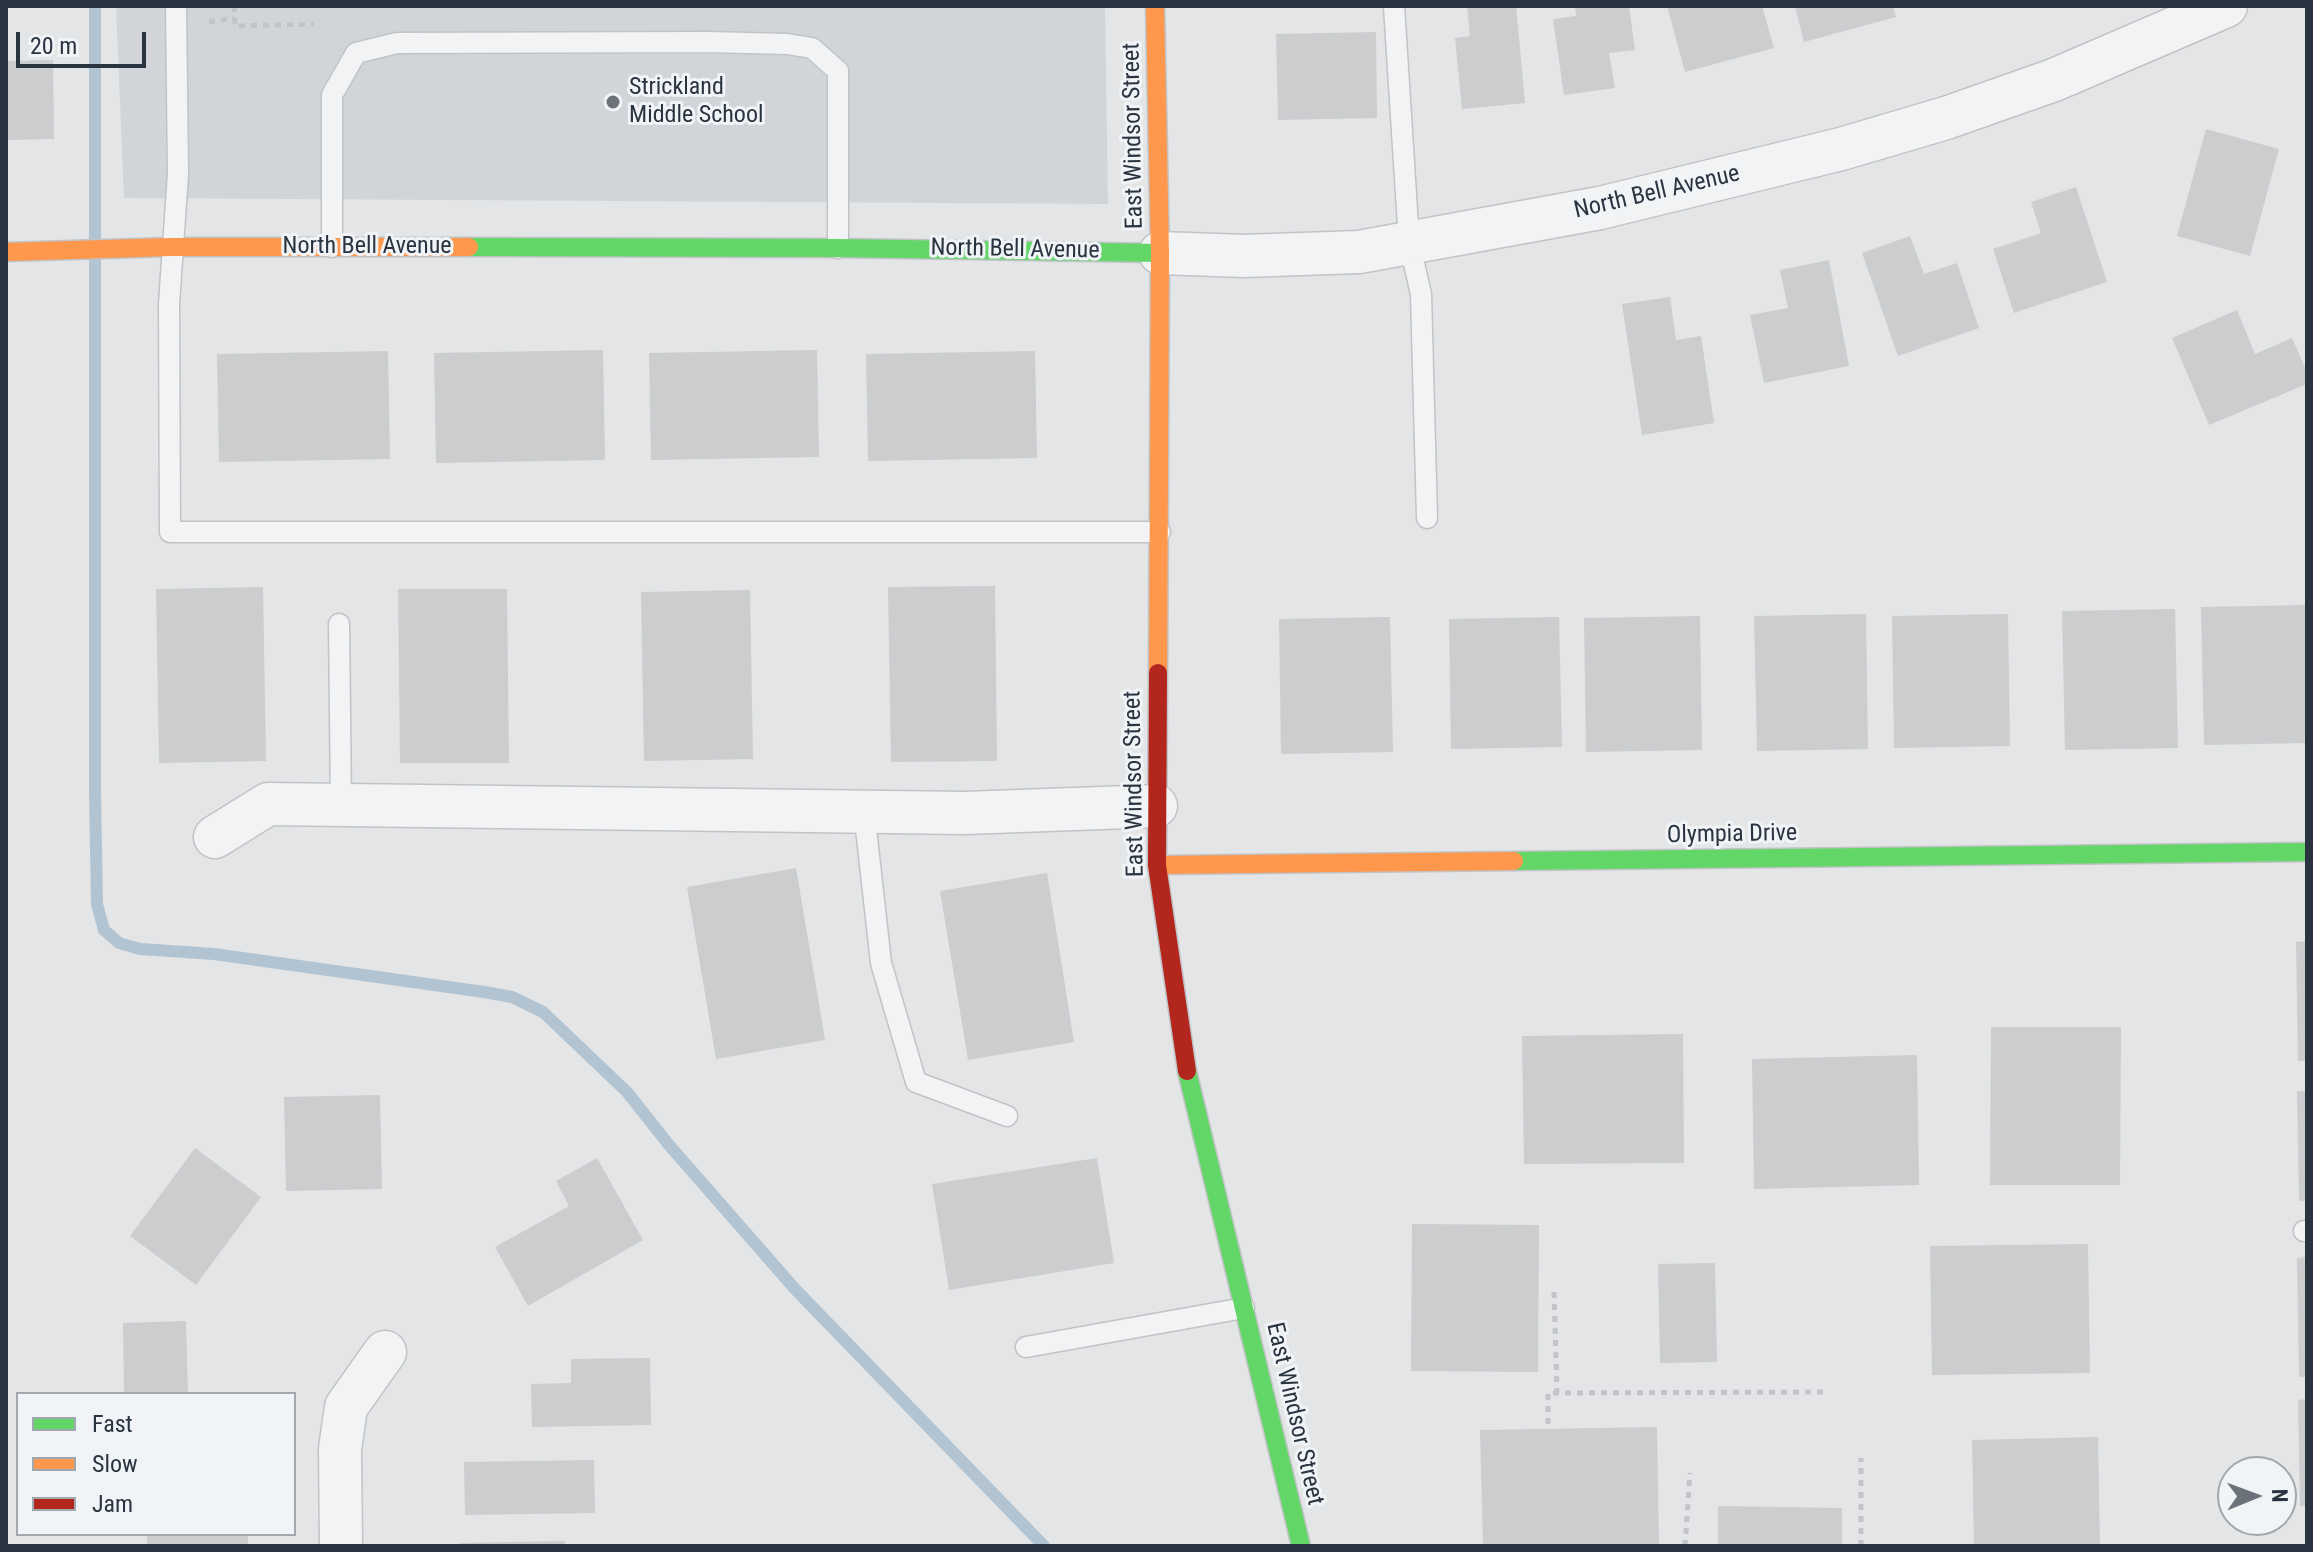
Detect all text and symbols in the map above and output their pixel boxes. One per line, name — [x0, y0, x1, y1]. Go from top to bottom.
scale bar — [20, 16, 150, 66]
text: 20 m — [30, 32, 77, 60]
street label: East Windsor Street — [1118, 43, 1150, 229]
place label: Strickland Middle School — [629, 74, 763, 130]
marker: Strickland Middle School — [604, 93, 622, 111]
street label: North Bell Avenue — [1571, 160, 1743, 226]
street label: North Bell Avenue — [283, 233, 451, 261]
street label: North Bell Avenue — [930, 234, 1100, 266]
street label: East Windsor Street — [1119, 691, 1151, 877]
street label: Olympia Drive — [1667, 819, 1797, 851]
street label: East Windsor Street — [1259, 1320, 1329, 1508]
legend — [16, 1392, 296, 1536]
text: Fast — [92, 1410, 133, 1438]
text: Slow — [92, 1450, 138, 1478]
north arrow — [2217, 1456, 2297, 1536]
text: N — [2267, 1489, 2292, 1503]
text: Jam — [92, 1490, 133, 1518]

